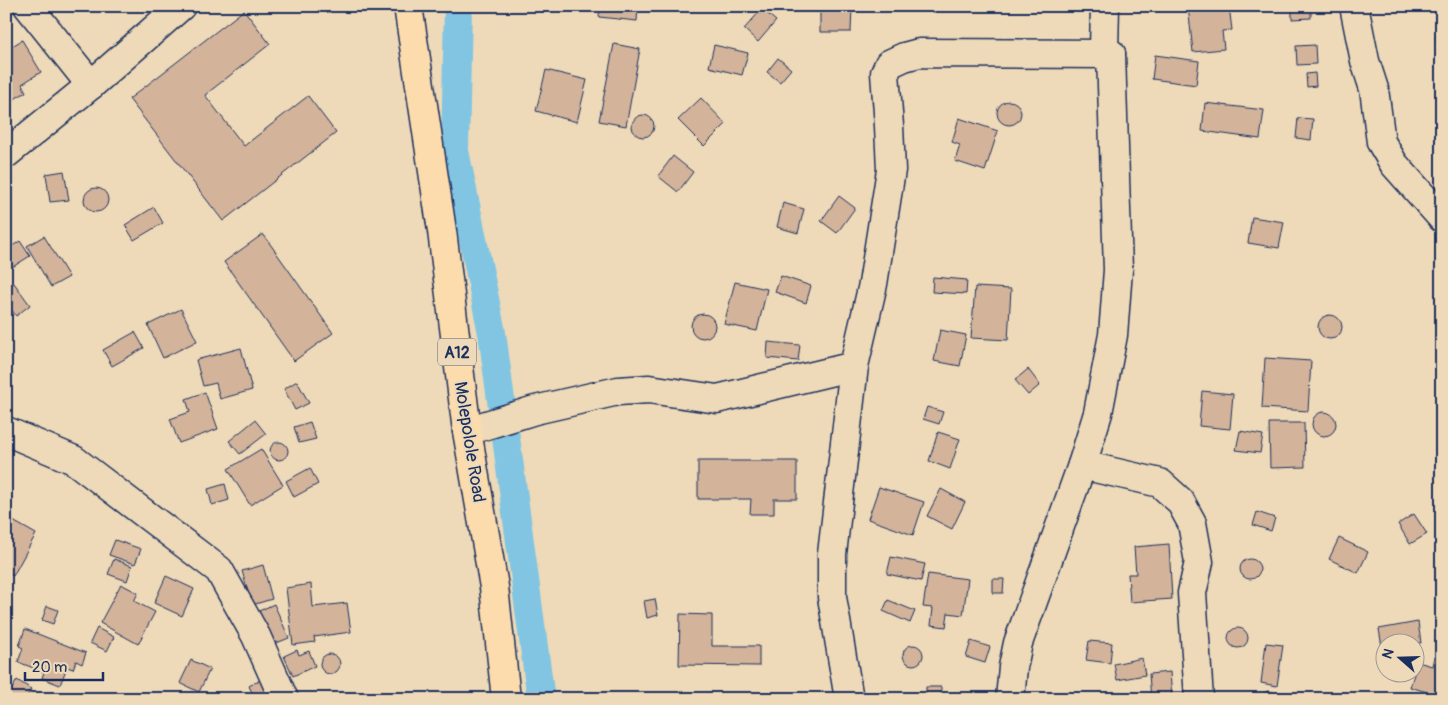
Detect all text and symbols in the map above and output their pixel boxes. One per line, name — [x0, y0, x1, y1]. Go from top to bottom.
road number: A12 — [438, 338, 476, 366]
street label: Molepolole Road — [449, 380, 490, 504]
north arrow — [1376, 632, 1426, 682]
text: N — [1379, 646, 1398, 661]
scale bar — [25, 650, 102, 682]
text: 20 m — [32, 658, 67, 677]

